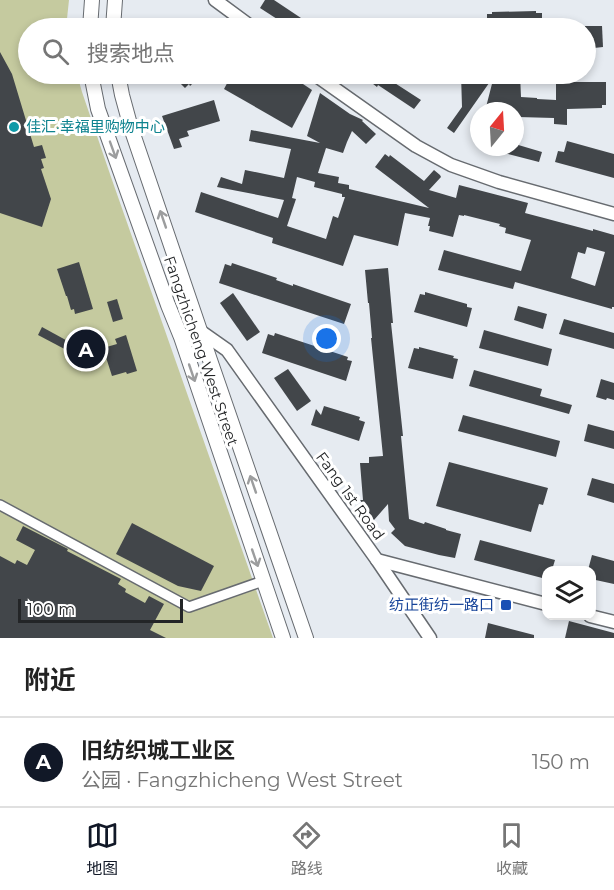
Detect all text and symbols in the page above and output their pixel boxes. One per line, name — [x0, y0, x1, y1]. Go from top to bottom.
search box — [18, 18, 596, 84]
icon: search — [39, 35, 72, 68]
text: 搜索地点 — [87, 40, 175, 67]
north arrow — [470, 102, 524, 156]
place label: 佳汇·幸福里购物中心 — [26, 117, 165, 136]
marker: 佳汇·幸福里购物中心 — [7, 120, 21, 134]
one-way arrow — [108, 140, 119, 159]
one-way arrow — [156, 211, 167, 229]
street label: Fangzhicheng West Street — [160, 253, 243, 448]
your location — [312, 324, 341, 353]
pin: A — [66, 326, 106, 372]
one-way arrow — [188, 363, 199, 382]
street label: Fang 1st Road — [312, 448, 389, 544]
one-way arrow — [246, 475, 257, 493]
one-way arrow — [251, 548, 262, 566]
map controls — [542, 566, 596, 620]
button: layers — [542, 566, 596, 620]
place label: 纺正街纺一路口 — [389, 595, 494, 614]
scale bar — [18, 596, 183, 624]
marker: 纺正街纺一路口 — [499, 598, 513, 612]
text: 100 m — [27, 600, 75, 619]
text: 附近 — [24, 664, 76, 696]
text: 旧纺织城工业区 — [81, 737, 235, 764]
text: A — [36, 750, 51, 774]
text: 150 m — [532, 750, 590, 774]
text: 公园 · Fangzhicheng West Street — [81, 768, 403, 792]
tab: 地图 — [86, 819, 119, 879]
tab: 路线 — [290, 819, 323, 879]
tab: 收藏 — [495, 819, 528, 879]

